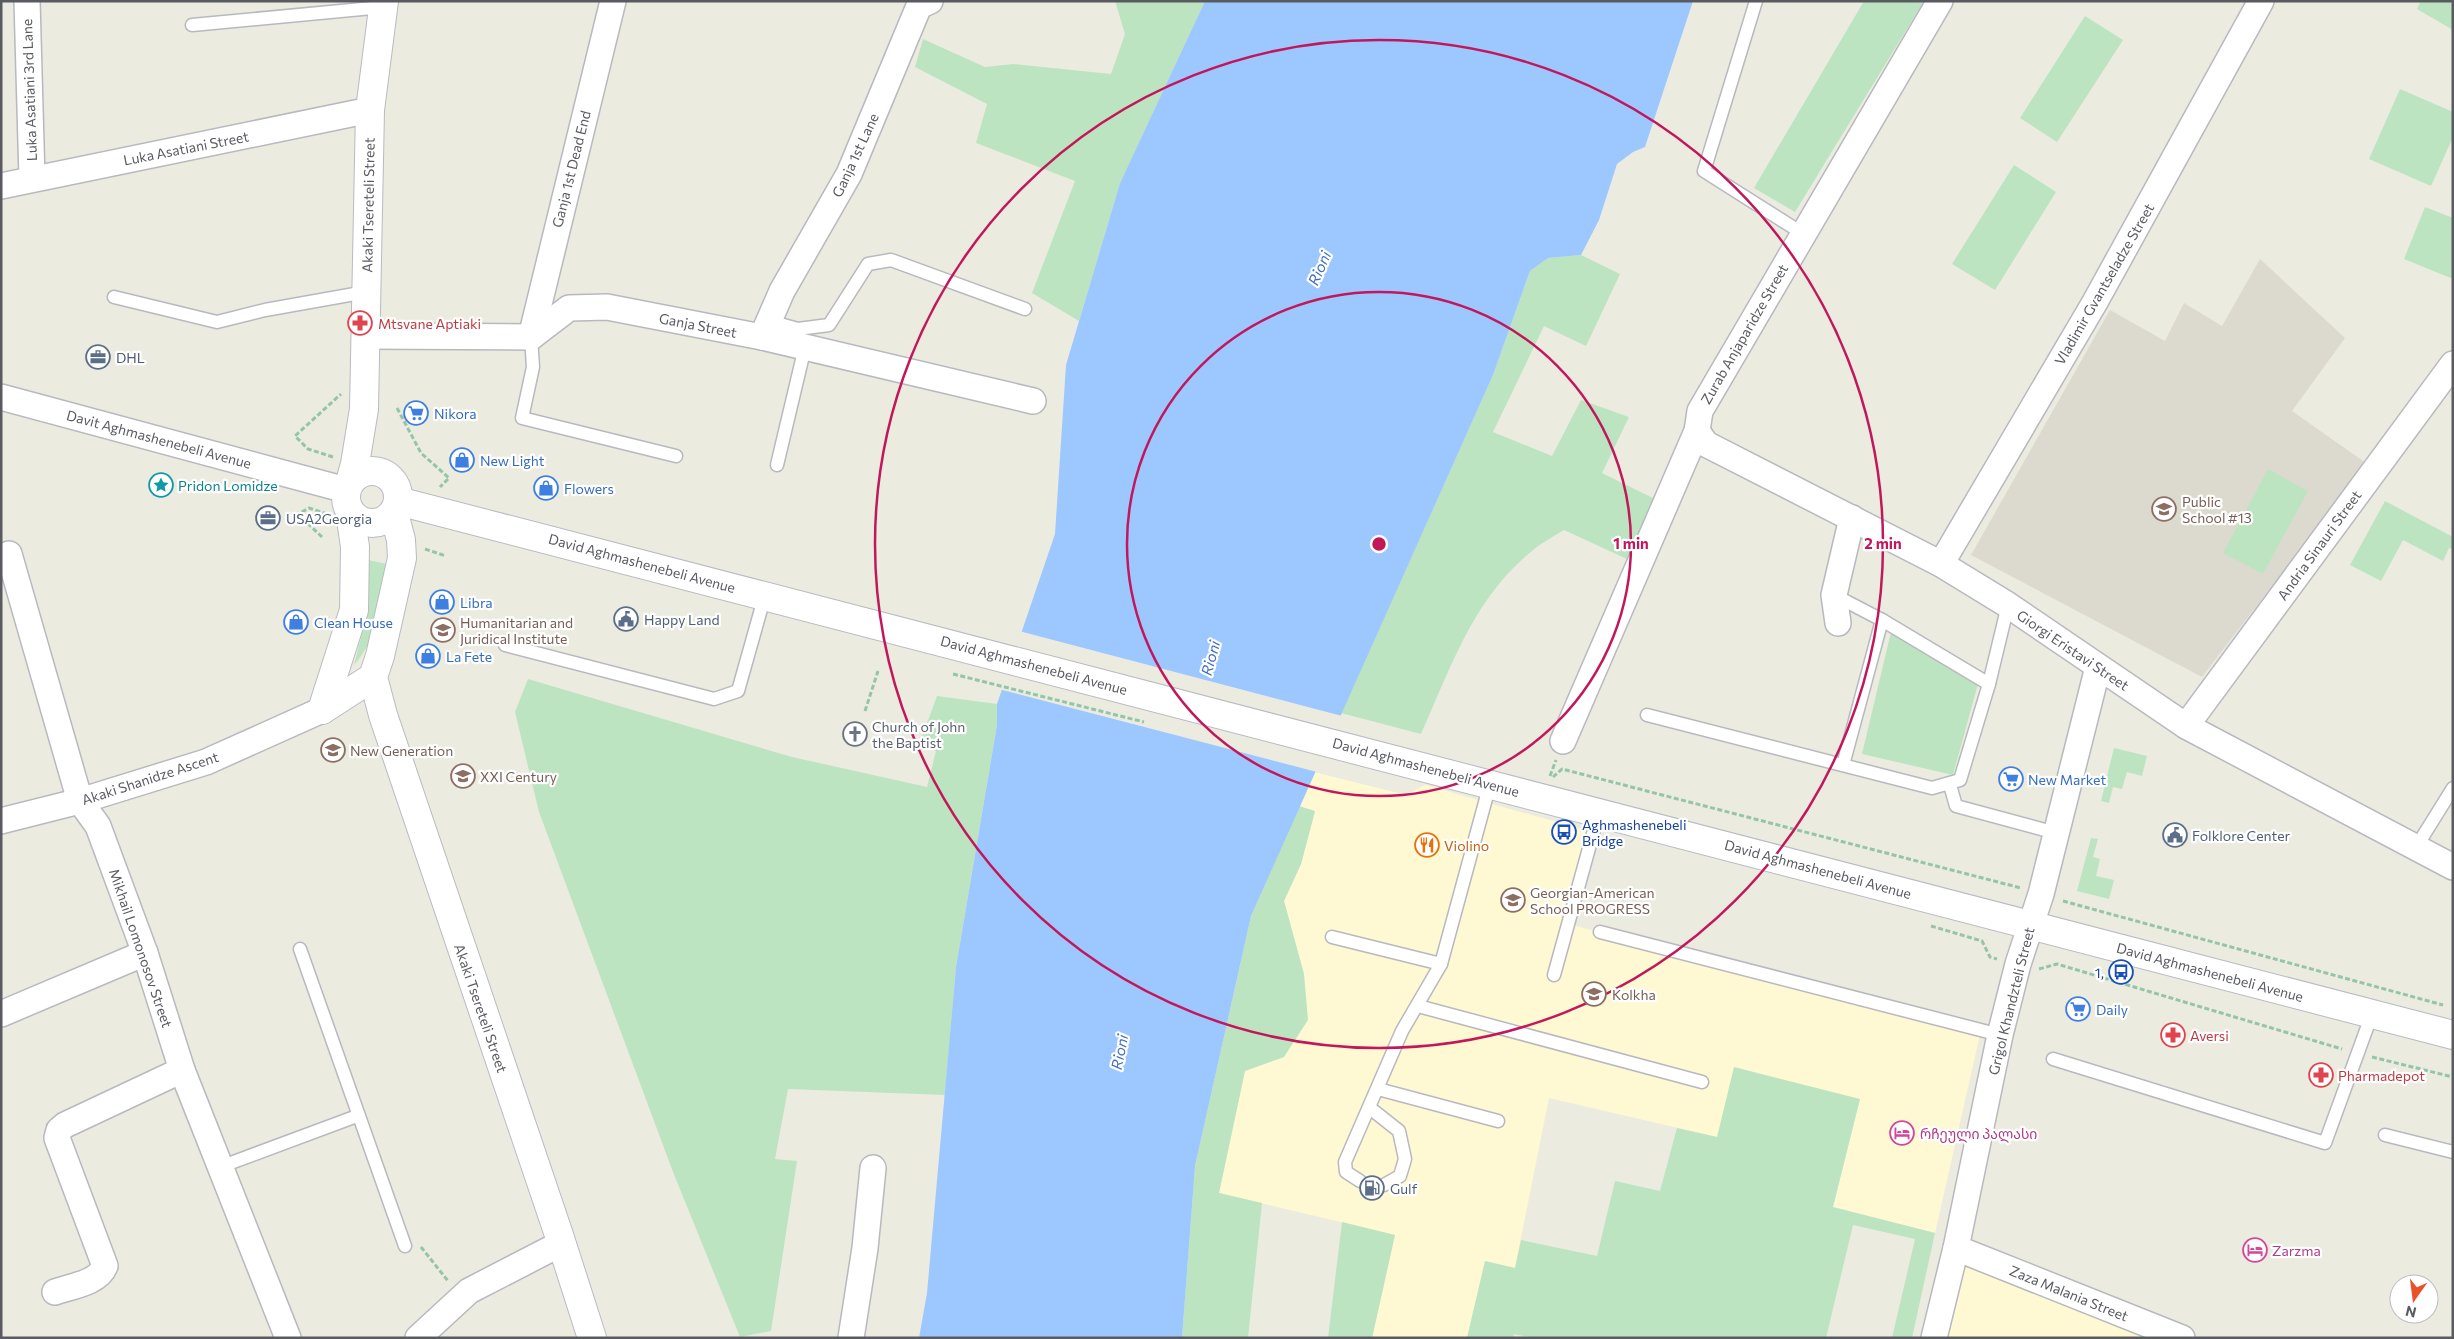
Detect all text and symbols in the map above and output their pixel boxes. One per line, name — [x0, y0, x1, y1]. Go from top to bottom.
street label: Luka Asatiani 3rd Lane — [18, 18, 40, 162]
street label: Ganja 1st Dead End — [548, 109, 594, 229]
street label: Ganja 1st Lane — [828, 110, 882, 200]
street label: Luka Asatiani Street — [122, 127, 250, 168]
street label: Akaki Tsereteli Street — [358, 137, 378, 273]
street label: Vladimir Gvantseladze Street — [2051, 200, 2157, 368]
water label: Rioni — [1304, 247, 1335, 288]
street label: Zurab Anjaparidze Street — [1697, 261, 1791, 407]
street label: Ganja Street — [658, 309, 739, 341]
pharmacy icon: Mtsvane Aptiaki — [347, 310, 373, 336]
place label: Mtsvane Aptiaki — [378, 315, 481, 332]
office icon: DHL — [85, 344, 111, 370]
place label: DHL — [116, 349, 145, 366]
supermarket icon: Nikora — [403, 400, 429, 426]
place label: Nikora — [434, 405, 477, 422]
street label: Davit Aghmashenebeli Avenue — [65, 406, 253, 472]
shop icon: New Light — [449, 447, 475, 473]
place label: New Light — [480, 452, 545, 469]
place icon: Pridon Lomidze — [148, 472, 174, 498]
shop icon: Flowers — [533, 475, 559, 501]
place label: Pridon Lomidze — [178, 477, 278, 494]
place label: Flowers — [564, 480, 614, 497]
street label: Andria Sinauri Street — [2274, 487, 2365, 603]
place label: Public School #13 — [2182, 493, 2252, 526]
school or university icon: Public School #13 — [2151, 496, 2177, 522]
office icon: USA2Georgia — [255, 505, 281, 531]
place label: USA2Georgia — [286, 510, 372, 527]
street label: David Aghmashenebeli Avenue — [547, 530, 737, 596]
text: 1 min — [1613, 534, 1649, 552]
text: 2 min — [1864, 534, 1902, 552]
centre of rings — [1370, 535, 1388, 553]
shop icon: Libra — [429, 589, 455, 615]
place label: Libra — [460, 594, 493, 611]
public building icon: Happy Land — [613, 606, 639, 632]
street label: Giorgi Eristavi Street — [2014, 606, 2132, 694]
shop icon: Clean House — [283, 609, 309, 635]
place label: Happy Land — [644, 611, 720, 628]
place label: Clean House — [314, 614, 393, 631]
place label: Humanitarian and Juridical Institute — [460, 614, 573, 647]
school or university icon: Humanitarian and Juridical Institute — [430, 617, 456, 643]
street label: David Aghmashenebeli Avenue — [939, 632, 1129, 698]
water label: Rioni — [1197, 638, 1224, 677]
shop icon: La Fete — [415, 643, 441, 669]
place label: La Fete — [446, 648, 492, 665]
place label: Church of John the Baptist — [872, 718, 965, 751]
church icon: Church of John the Baptist — [842, 721, 868, 747]
street label: David Aghmashenebeli Avenue — [1331, 734, 1521, 800]
school or university icon: New Generation — [320, 737, 346, 763]
place label: New Generation — [350, 742, 453, 759]
street label: Akaki Shanidze Ascent — [79, 748, 221, 808]
school or university icon: XXI Century — [450, 763, 476, 789]
supermarket icon: New Market — [1998, 766, 2024, 792]
place label: XXI Century — [480, 768, 557, 785]
place label: New Market — [2028, 771, 2106, 788]
place label: Aghmashenebeli Bridge — [1582, 816, 1687, 849]
bus stop icon: Aghmashenebeli Bridge — [1551, 819, 1577, 845]
public building icon: Folklore Center — [2162, 822, 2188, 848]
place label: Folklore Center — [2192, 827, 2291, 844]
restaurant icon: Violino — [1414, 832, 1440, 858]
street label: David Aghmashenebeli Avenue — [1723, 836, 1913, 902]
place label: Violino — [1444, 837, 1489, 854]
street label: Mikhail Lomonosov Street — [106, 866, 176, 1030]
place label: Georgian-American School PROGRESS — [1530, 884, 1655, 917]
school or university icon: Georgian-American School PROGRESS — [1500, 887, 1526, 913]
street label: Grigol Khandzteli Street — [1984, 925, 2038, 1077]
street label: David Aghmashenebeli Avenue — [2115, 939, 2305, 1005]
street label: Akaki Tsereteli Street — [451, 941, 511, 1075]
bus stop icon: 1, — [2108, 959, 2134, 985]
place label: 1, — [2095, 964, 2104, 981]
school or university icon: Kolkha — [1581, 981, 1607, 1007]
place label: Kolkha — [1612, 986, 1656, 1003]
supermarket icon: Daily — [2065, 996, 2091, 1022]
place label: Daily — [2096, 1001, 2128, 1018]
pharmacy icon: Aversi — [2160, 1022, 2186, 1048]
place label: Aversi — [2190, 1027, 2229, 1044]
water label: Rioni — [1107, 1032, 1131, 1071]
pharmacy icon: Pharmadepot — [2308, 1062, 2334, 1088]
place label: Pharmadepot — [2338, 1067, 2425, 1084]
hotel icon: რჩეული პალასი — [1889, 1120, 1915, 1146]
place label: რჩეული პალასი — [1920, 1125, 2037, 1143]
fuel station icon: Gulf — [1359, 1175, 1385, 1201]
place label: Gulf — [1390, 1180, 1418, 1197]
hotel icon: Zarzma — [2242, 1237, 2268, 1263]
place label: Zarzma — [2272, 1242, 2321, 1259]
street label: Zaza Malania Street — [2007, 1261, 2131, 1325]
north arrow — [2389, 1274, 2439, 1324]
text: N — [2404, 1303, 2418, 1322]

